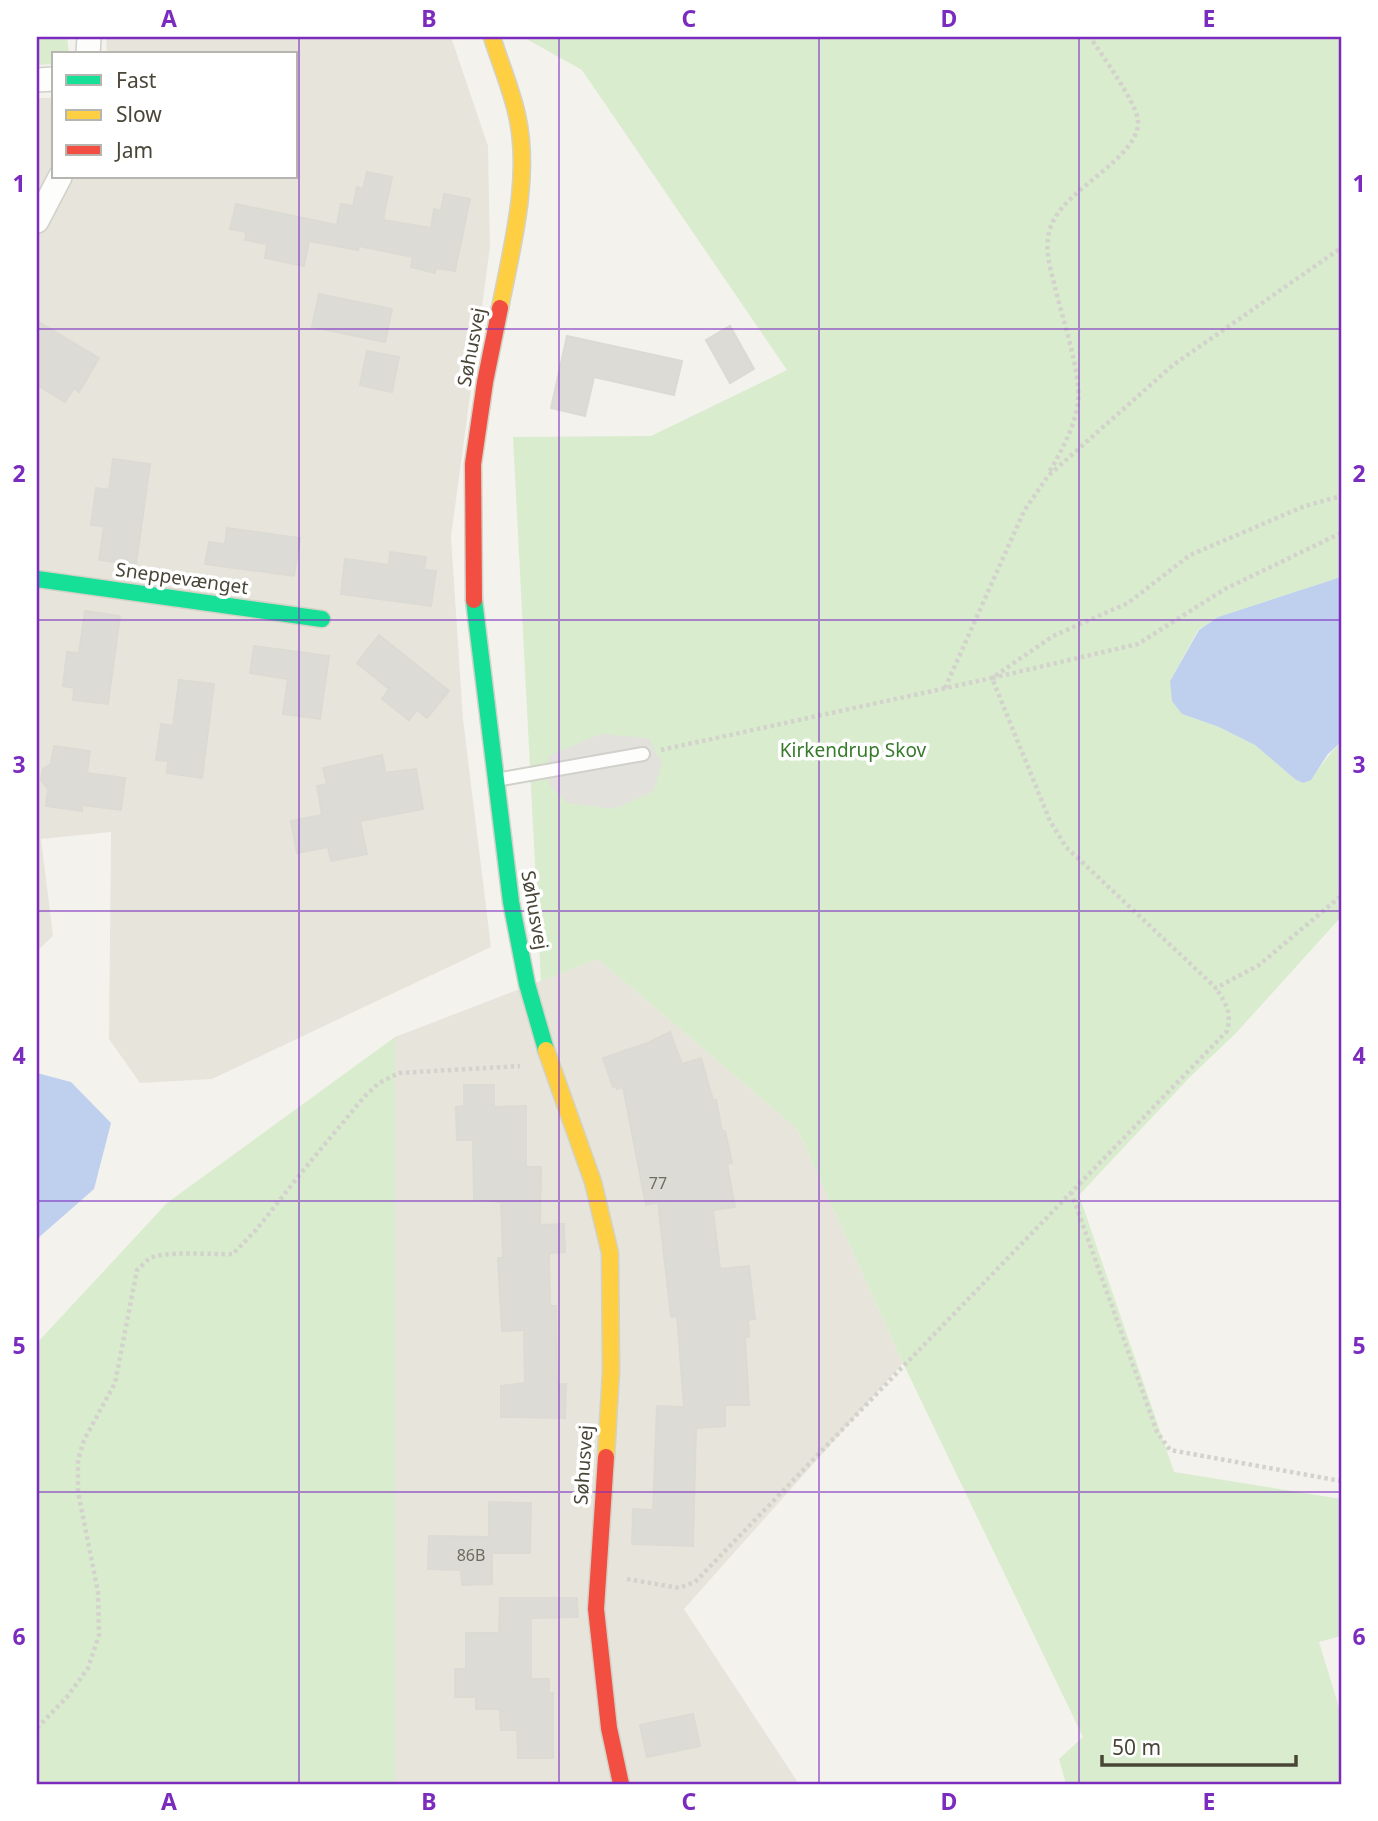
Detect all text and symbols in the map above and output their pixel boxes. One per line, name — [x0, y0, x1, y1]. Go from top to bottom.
text: A — [161, 2, 177, 34]
text: B — [421, 2, 437, 34]
text: C — [682, 2, 697, 34]
text: D — [941, 2, 957, 34]
text: E — [1203, 2, 1215, 34]
legend — [52, 52, 298, 178]
text: Fast — [116, 66, 157, 94]
text: Slow — [116, 100, 162, 128]
text: Jam — [114, 136, 153, 164]
text: 1 — [12, 167, 26, 199]
text: 1 — [1352, 167, 1366, 199]
street label: Søhusvej — [451, 305, 491, 389]
text: 2 — [12, 457, 26, 489]
text: 2 — [1352, 457, 1366, 489]
street label: Sneppevænget — [114, 556, 250, 600]
park label: Kirkendrup Skov — [780, 737, 927, 763]
text: 3 — [12, 748, 26, 780]
text: 3 — [1352, 748, 1366, 780]
street label: Søhusvej — [515, 868, 555, 952]
text: 4 — [12, 1039, 26, 1071]
text: 4 — [1352, 1039, 1366, 1071]
house number: 77 — [649, 1172, 667, 1194]
text: 5 — [12, 1329, 26, 1361]
text: 5 — [1352, 1329, 1366, 1361]
street label: Søhusvej — [567, 1424, 599, 1506]
house number: 86B — [457, 1544, 485, 1566]
text: 6 — [12, 1620, 26, 1652]
text: 6 — [1352, 1620, 1366, 1652]
scale bar — [1102, 1723, 1296, 1767]
text: 50 m — [1112, 1733, 1161, 1761]
text: A — [161, 1785, 177, 1817]
text: B — [421, 1785, 437, 1817]
text: C — [682, 1785, 697, 1817]
text: D — [941, 1785, 957, 1817]
text: E — [1203, 1785, 1215, 1817]

